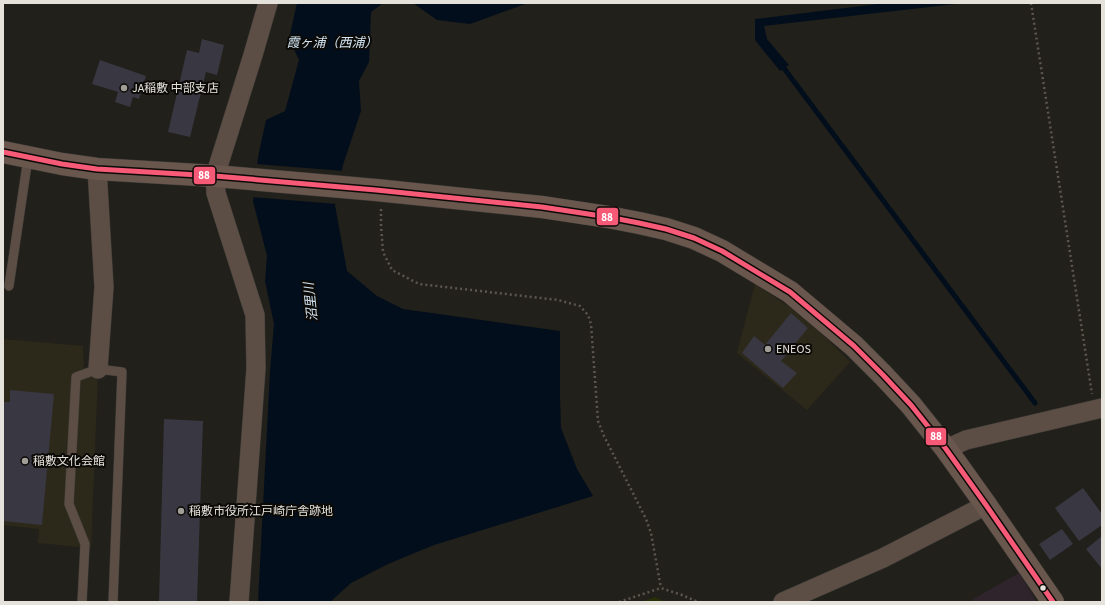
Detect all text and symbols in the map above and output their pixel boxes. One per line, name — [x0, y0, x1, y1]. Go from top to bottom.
water label: 霞ヶ浦（西浦） — [286, 34, 378, 52]
place label: JA稲敷 中部支店 — [132, 80, 219, 97]
marker: JA稲敷 中部支店 — [119, 83, 129, 93]
line badge: 88 — [193, 166, 216, 185]
text: 88 — [198, 168, 210, 183]
line badge: 88 — [596, 207, 619, 226]
text: 88 — [601, 210, 613, 225]
water label: 沼里川 — [300, 280, 322, 322]
place label: ENEOS — [776, 341, 811, 358]
marker: ENEOS — [763, 344, 773, 354]
line badge: 88 — [925, 427, 947, 446]
text: 88 — [930, 429, 942, 444]
place label: 稲敷文化会館 — [33, 453, 105, 470]
marker: 稲敷文化会館 — [20, 456, 30, 466]
place label: 稲敷市役所江戸崎庁舎跡地 — [189, 503, 333, 520]
marker: 稲敷市役所江戸崎庁舎跡地 — [176, 506, 186, 516]
unlabelled marker — [1038, 583, 1048, 593]

